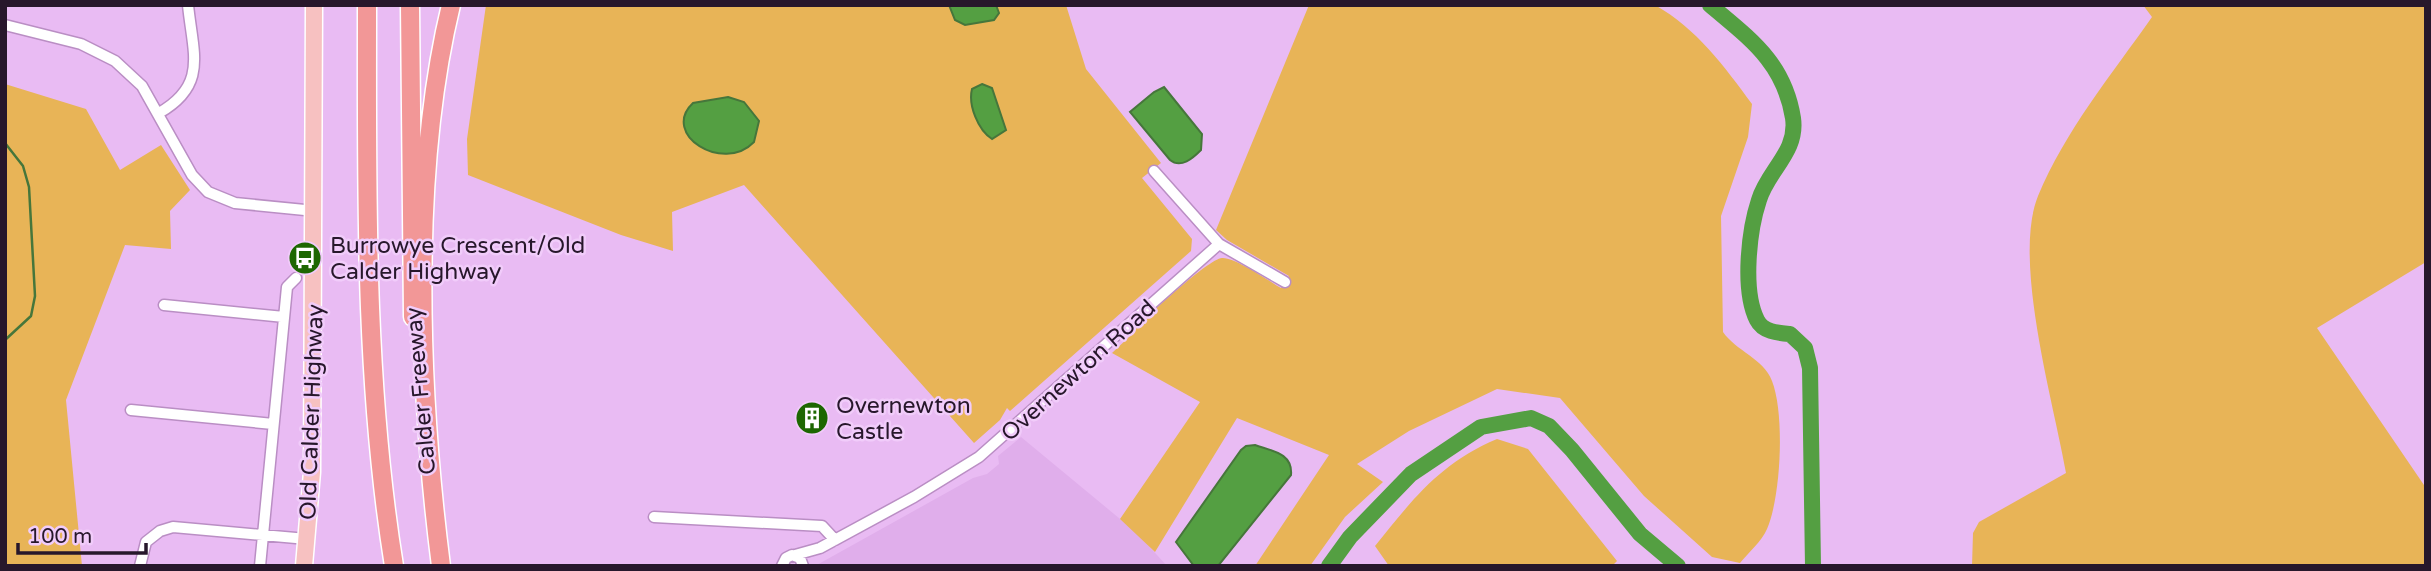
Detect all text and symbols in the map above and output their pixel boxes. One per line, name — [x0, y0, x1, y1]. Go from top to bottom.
place label: Burrowye Crescent/Old Calder Highway — [330, 232, 585, 286]
bus stop icon: Burrowye Crescent/Old Calder Highway — [286, 239, 324, 277]
street label: Overnewton Road — [996, 294, 1162, 448]
street label: Old Calder Highway — [294, 304, 330, 520]
street label: Calder Freeway — [400, 306, 442, 476]
place label: Overnewton Castle — [836, 392, 971, 446]
building icon: Overnewton Castle — [793, 399, 831, 437]
scale bar — [18, 512, 145, 556]
text: 100 m — [28, 524, 92, 549]

